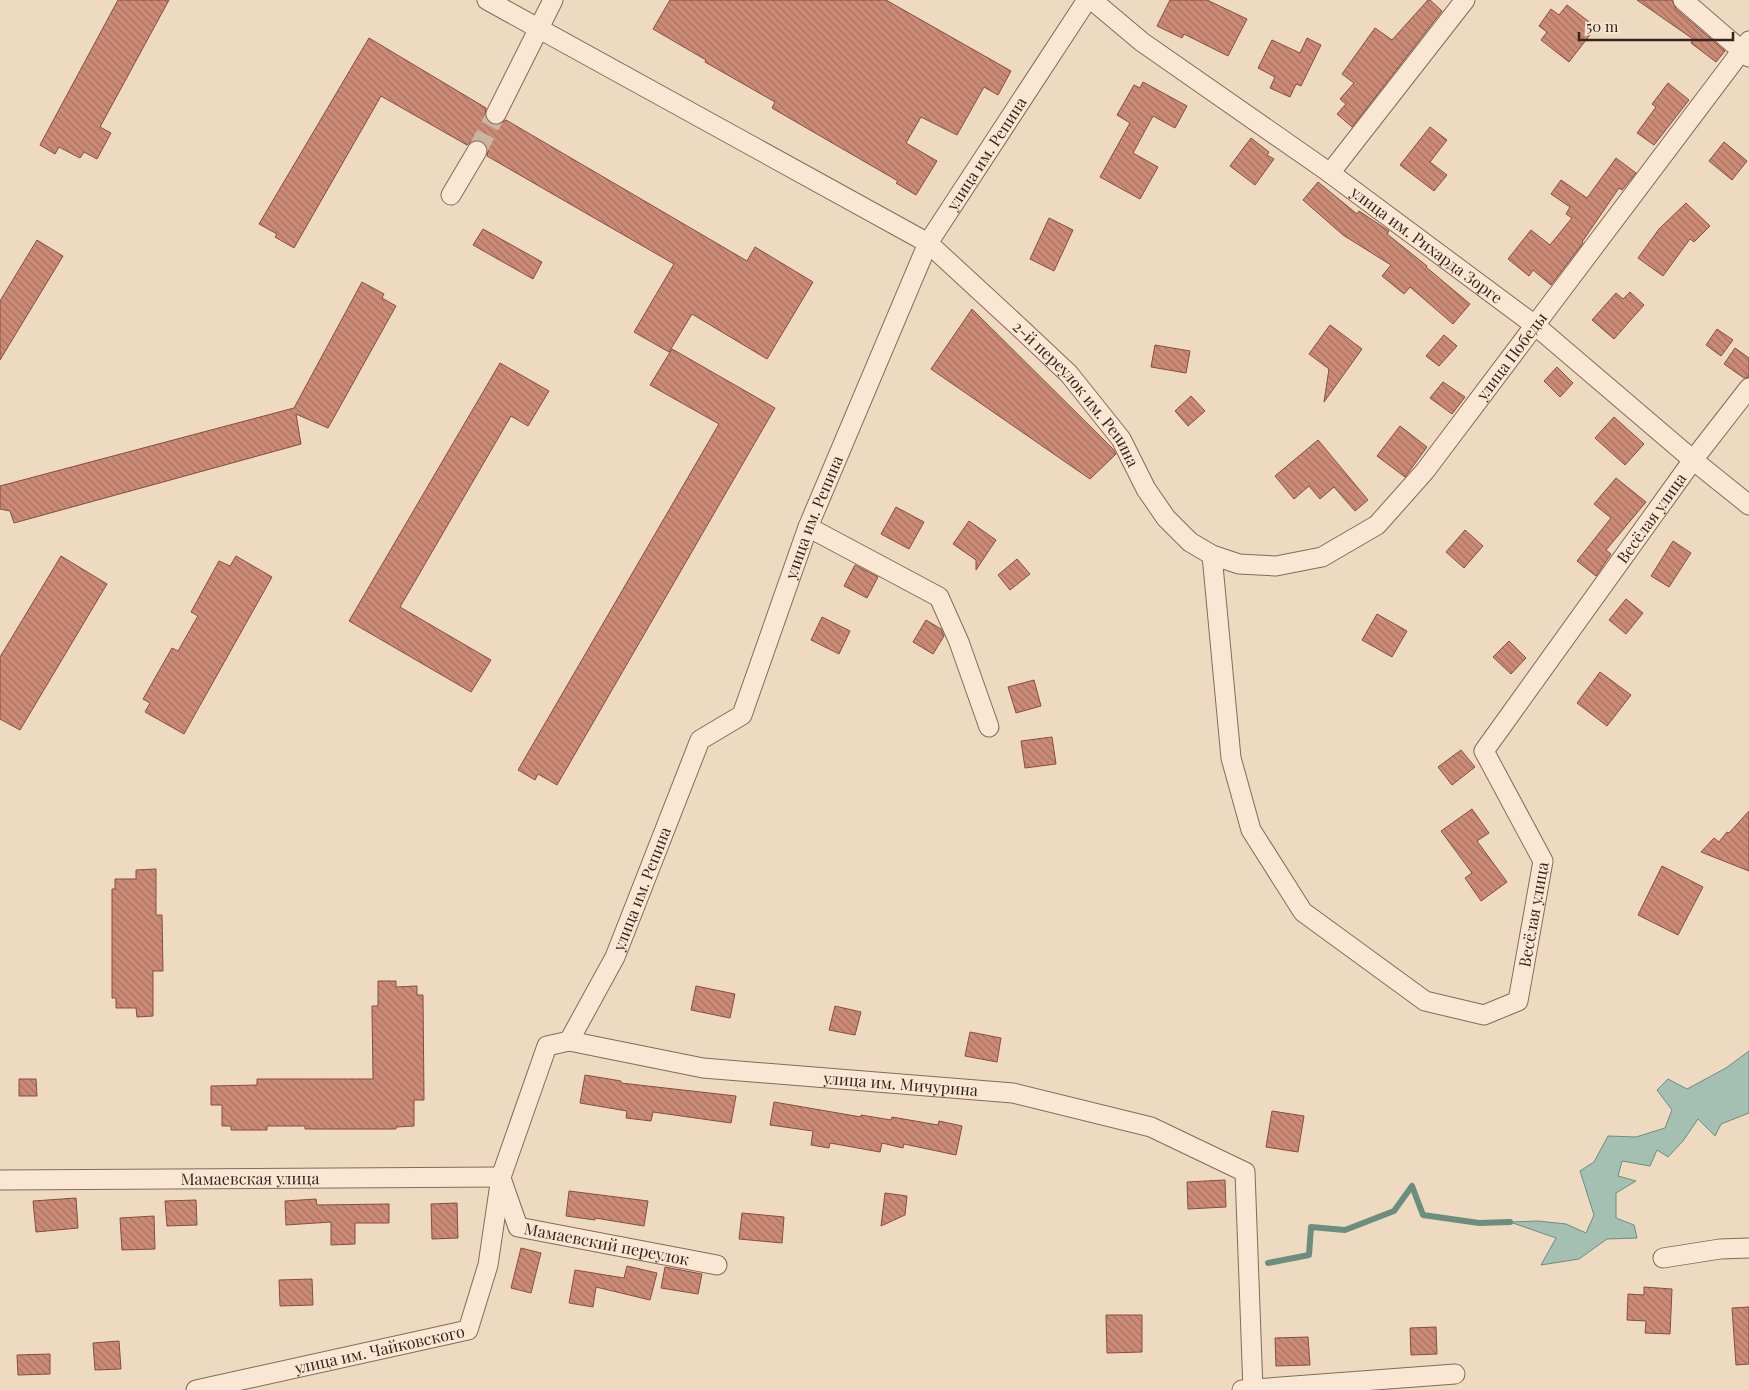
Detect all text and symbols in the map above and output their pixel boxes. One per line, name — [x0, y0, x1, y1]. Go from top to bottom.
scale bar — [1579, 10, 1733, 42]
text: 50 m — [1586, 16, 1619, 36]
street label: улица им. Репина — [941, 93, 1031, 215]
street label: улица им. Рихарда Зорге — [1346, 181, 1507, 308]
street label: улица Победы — [1471, 308, 1551, 405]
street label: 2-й переулок им. Репина — [1009, 316, 1144, 470]
street label: улица им. Репина — [779, 452, 847, 583]
street label: Весёлая улица — [1611, 468, 1690, 567]
street label: улица им. Репина — [607, 824, 675, 955]
street label: Весёлая улица — [1513, 860, 1553, 969]
street label: улица им. Мичурина — [822, 1067, 979, 1100]
street label: Мамаевская улица — [181, 1167, 319, 1189]
street label: Мамаевский переулок — [523, 1217, 691, 1269]
street label: улица им. Чайковского — [292, 1320, 467, 1378]

